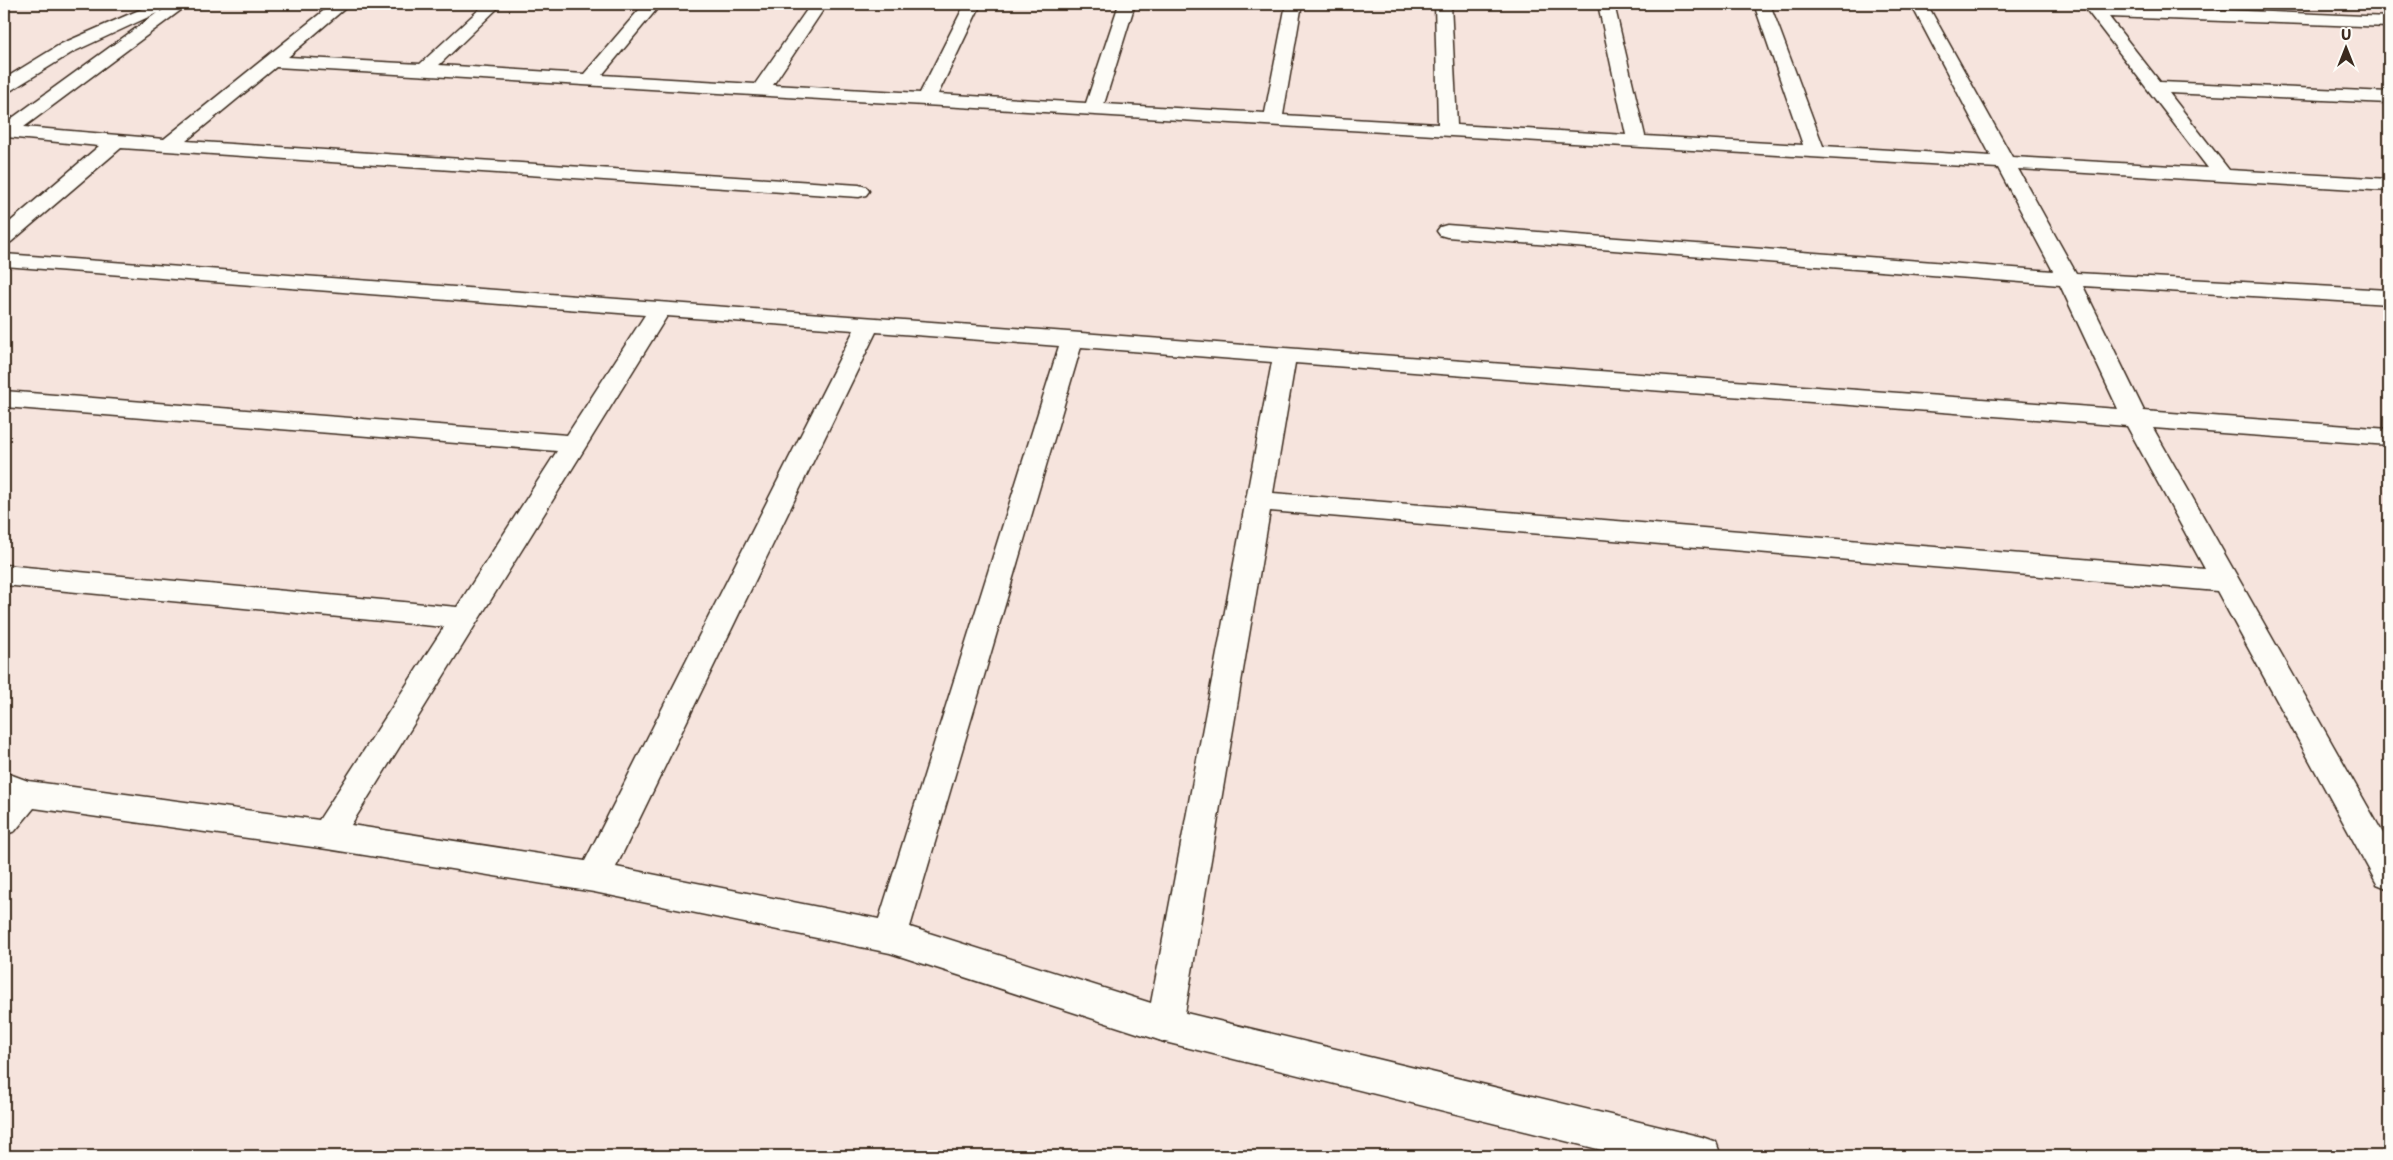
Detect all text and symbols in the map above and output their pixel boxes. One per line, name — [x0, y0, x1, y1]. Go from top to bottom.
north arrow — [2320, 22, 2370, 72]
text: U — [2341, 24, 2351, 45]

